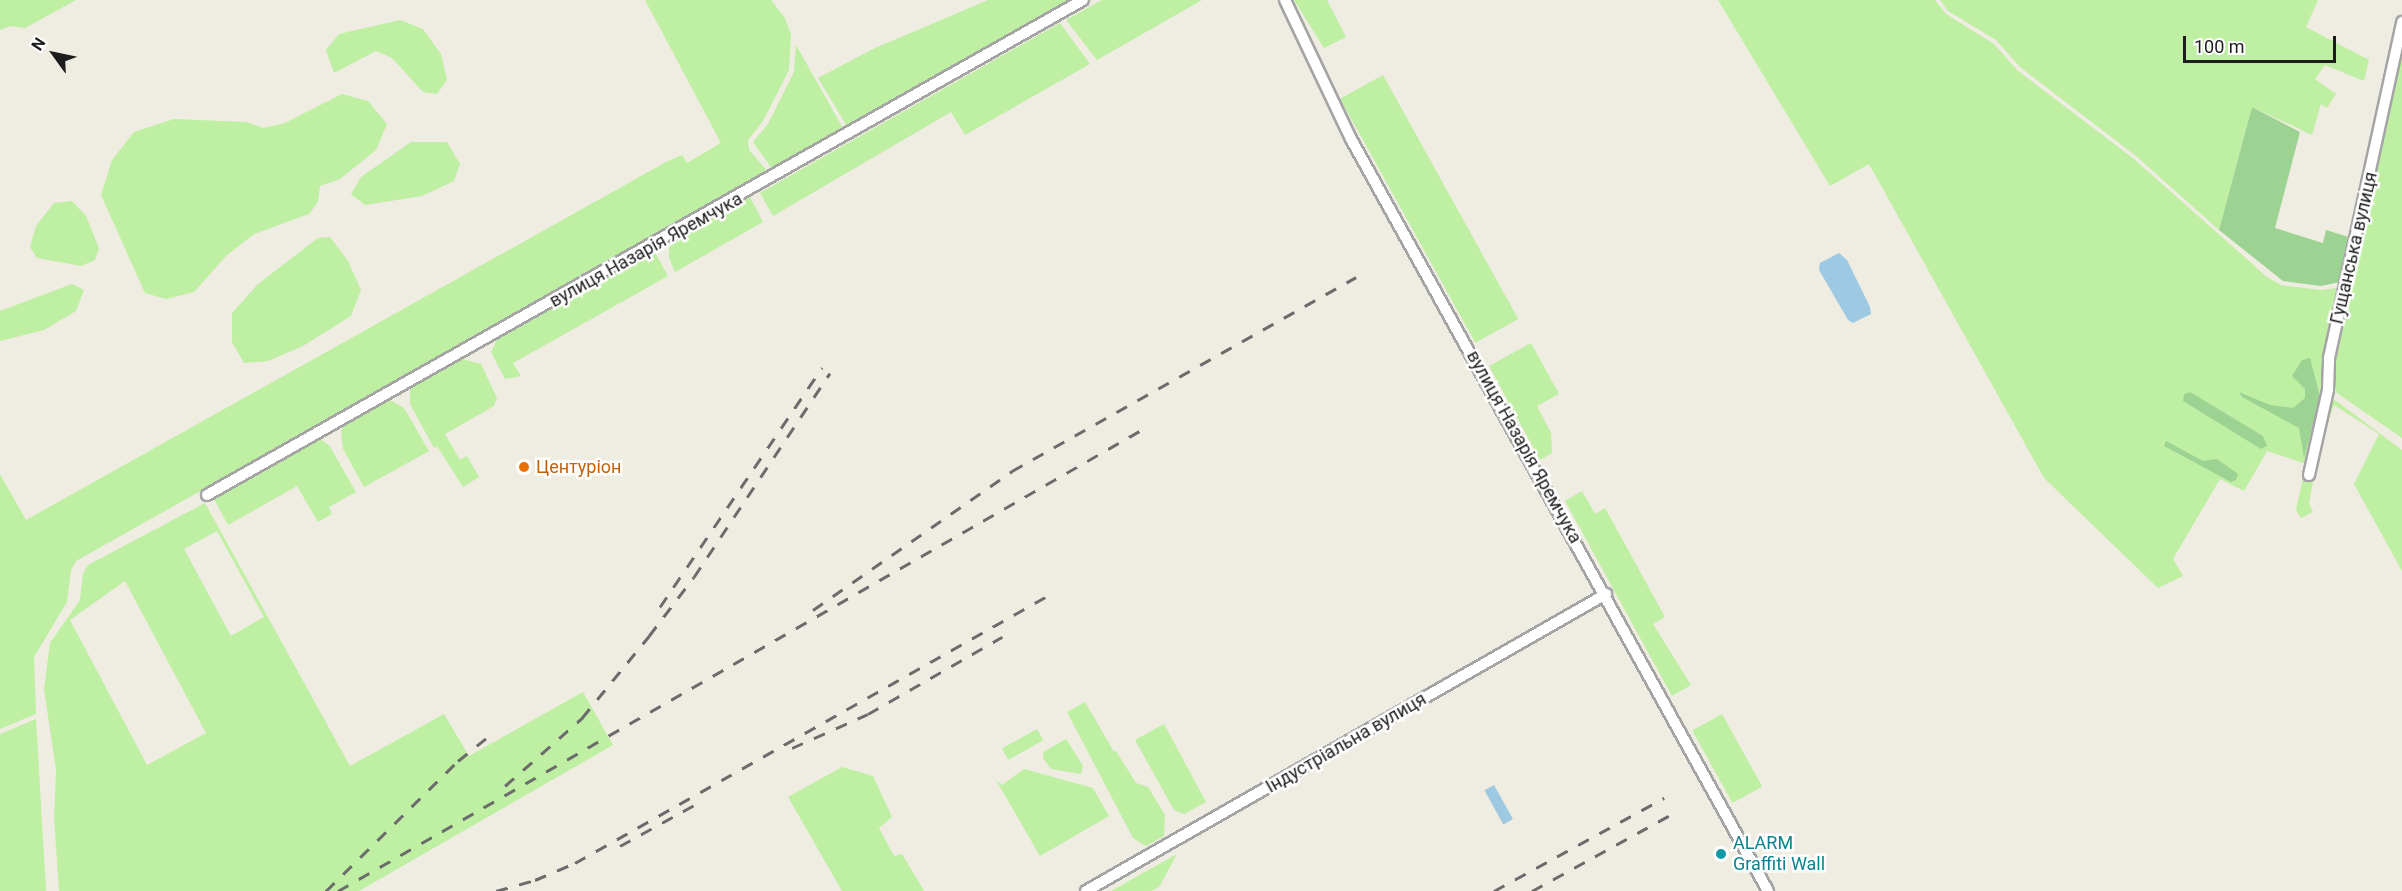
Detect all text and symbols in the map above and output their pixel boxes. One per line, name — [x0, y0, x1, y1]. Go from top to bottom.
north arrow — [24, 24, 84, 84]
scale bar — [2186, 24, 2339, 62]
text: N — [27, 34, 50, 54]
text: 100 m — [2194, 36, 2245, 57]
street label: Гущанська вулиця — [2326, 170, 2382, 326]
street label: вулиця Назарія Яремчука — [546, 188, 746, 312]
street label: вулиця Назарія Яремчука — [1462, 347, 1586, 547]
place label: Центуріон — [536, 456, 621, 478]
marker: Центуріон — [517, 460, 531, 474]
street label: Індустріальна вулиця — [1262, 688, 1430, 798]
place label: ALARM Graffiti Wall — [1733, 833, 1825, 876]
marker: ALARM Graffiti Wall — [1714, 847, 1728, 861]

